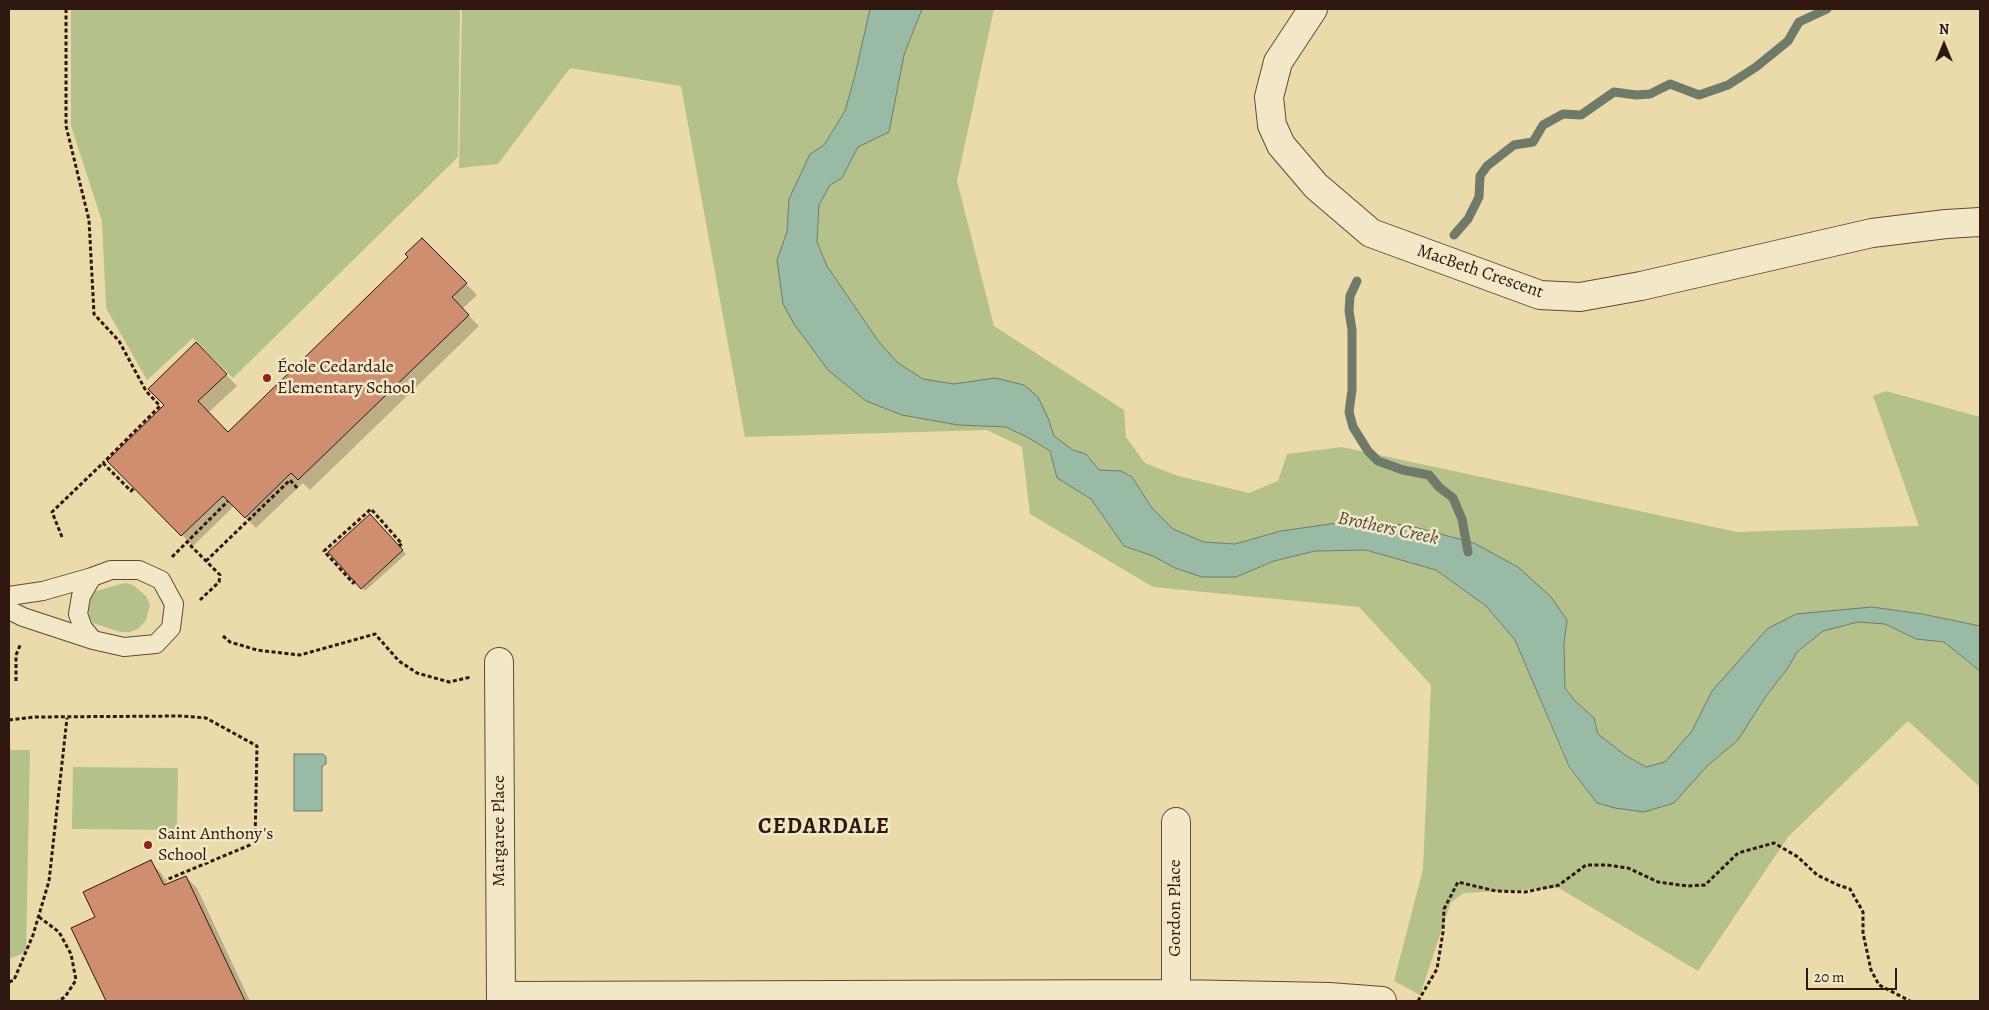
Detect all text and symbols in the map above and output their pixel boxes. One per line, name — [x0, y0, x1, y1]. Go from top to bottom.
north arrow — [1919, 20, 1969, 70]
text: N — [1939, 20, 1949, 39]
street label: MacBeth Crescent — [1414, 240, 1546, 304]
place label: École Cedardale Elementary School — [277, 357, 415, 399]
marker: École Cedardale Elementary School — [261, 372, 273, 384]
water label: Brothers Creek — [1336, 507, 1440, 551]
street label: Margaree Place — [489, 775, 511, 887]
district label: CEDARDALE — [757, 815, 891, 841]
place label: Saint Anthony's School — [158, 824, 274, 866]
marker: Saint Anthony's School — [142, 839, 154, 851]
street label: Gordon Place — [1165, 859, 1187, 957]
scale bar — [1809, 958, 1900, 990]
text: 20 m — [1814, 967, 1845, 987]

